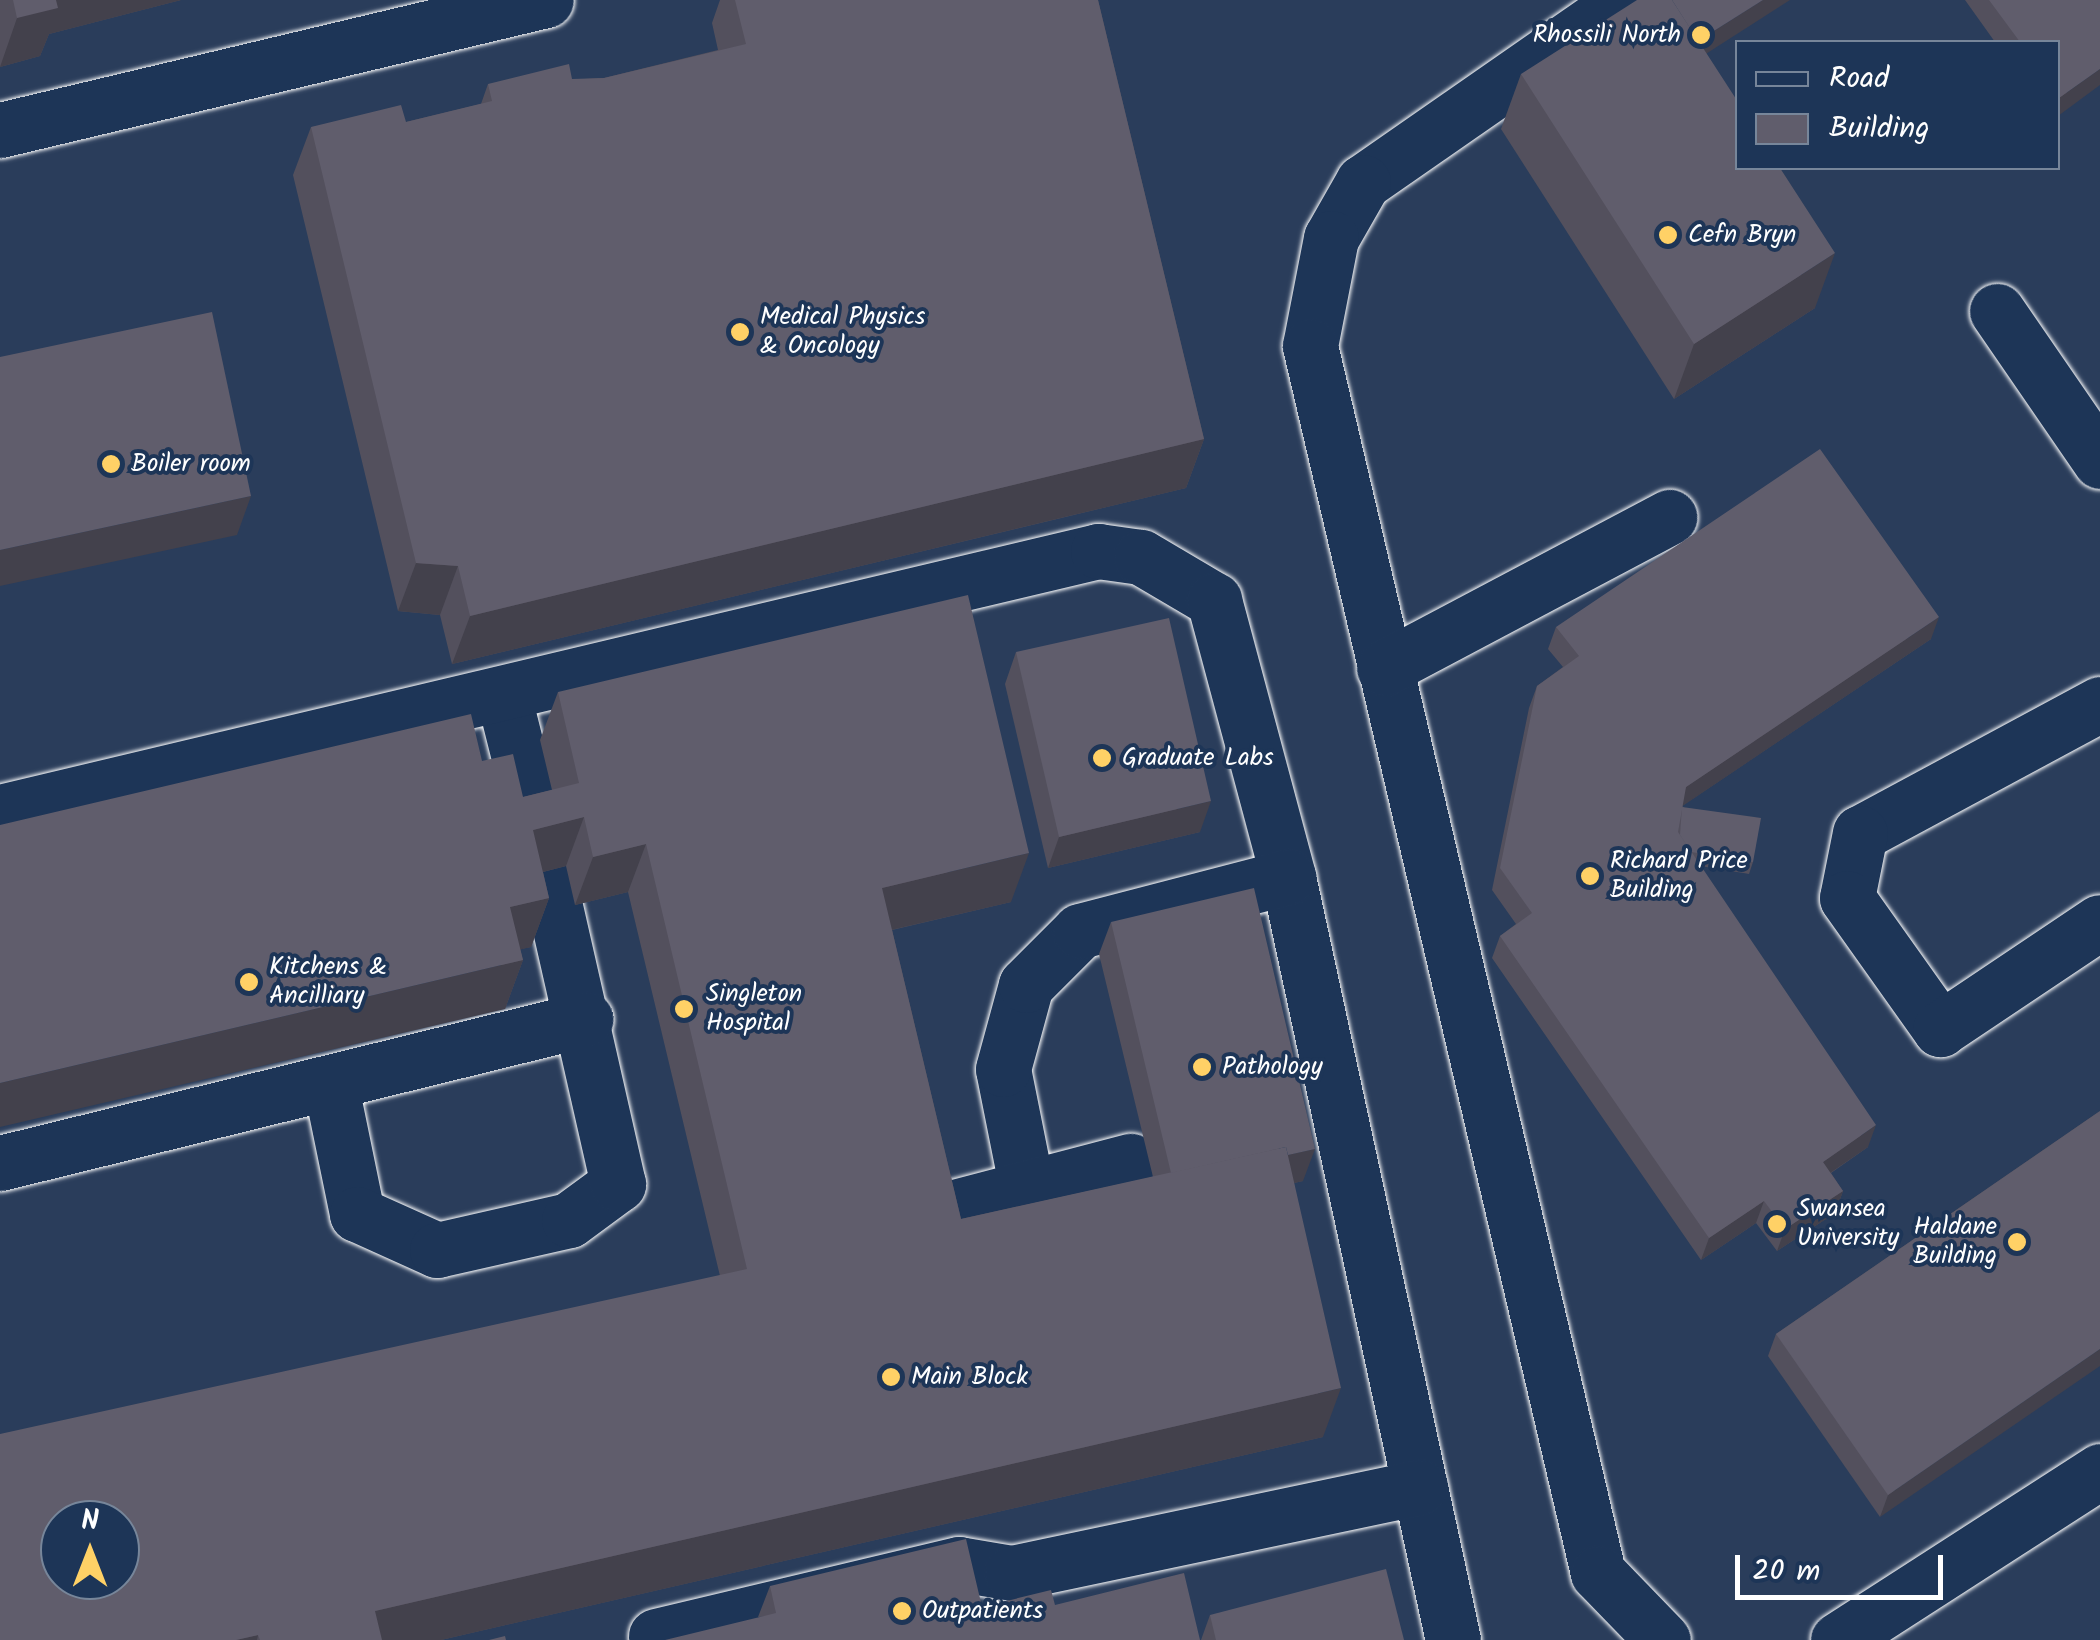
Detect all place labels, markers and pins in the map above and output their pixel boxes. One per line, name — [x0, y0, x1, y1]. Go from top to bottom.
place label: Rhossili North — [1533, 20, 1681, 50]
marker: Rhossili North — [1690, 24, 1712, 46]
place label: Cefn Bryn — [1688, 220, 1796, 250]
marker: Cefn Bryn — [1657, 224, 1679, 246]
place label: Medical Physics & Oncology — [760, 303, 925, 362]
marker: Medical Physics & Oncology — [729, 321, 751, 343]
place label: Boiler room — [131, 449, 251, 479]
marker: Boiler room — [100, 453, 122, 475]
place label: Graduate Labs — [1122, 743, 1274, 773]
marker: Graduate Labs — [1091, 747, 1113, 769]
place label: Richard Price Building — [1610, 847, 1748, 906]
marker: Richard Price Building — [1579, 865, 1601, 887]
place label: Kitchens & Ancilliary — [269, 953, 387, 1012]
marker: Kitchens & Ancilliary — [238, 971, 260, 993]
place label: Singleton Hospital — [706, 980, 802, 1039]
marker: Singleton Hospital — [671, 996, 697, 1022]
place label: Pathology — [1222, 1052, 1323, 1082]
marker: Pathology — [1191, 1056, 1213, 1078]
place label: Swansea University — [1797, 1195, 1899, 1254]
marker: Swansea University — [1766, 1213, 1788, 1235]
place label: Haldane Building — [1913, 1213, 1997, 1272]
marker: Haldane Building — [2006, 1231, 2028, 1253]
place label: Main Block — [911, 1362, 1028, 1392]
marker: Main Block — [880, 1366, 902, 1388]
place label: Outpatients — [922, 1596, 1043, 1626]
marker: Outpatients — [891, 1600, 913, 1622]

